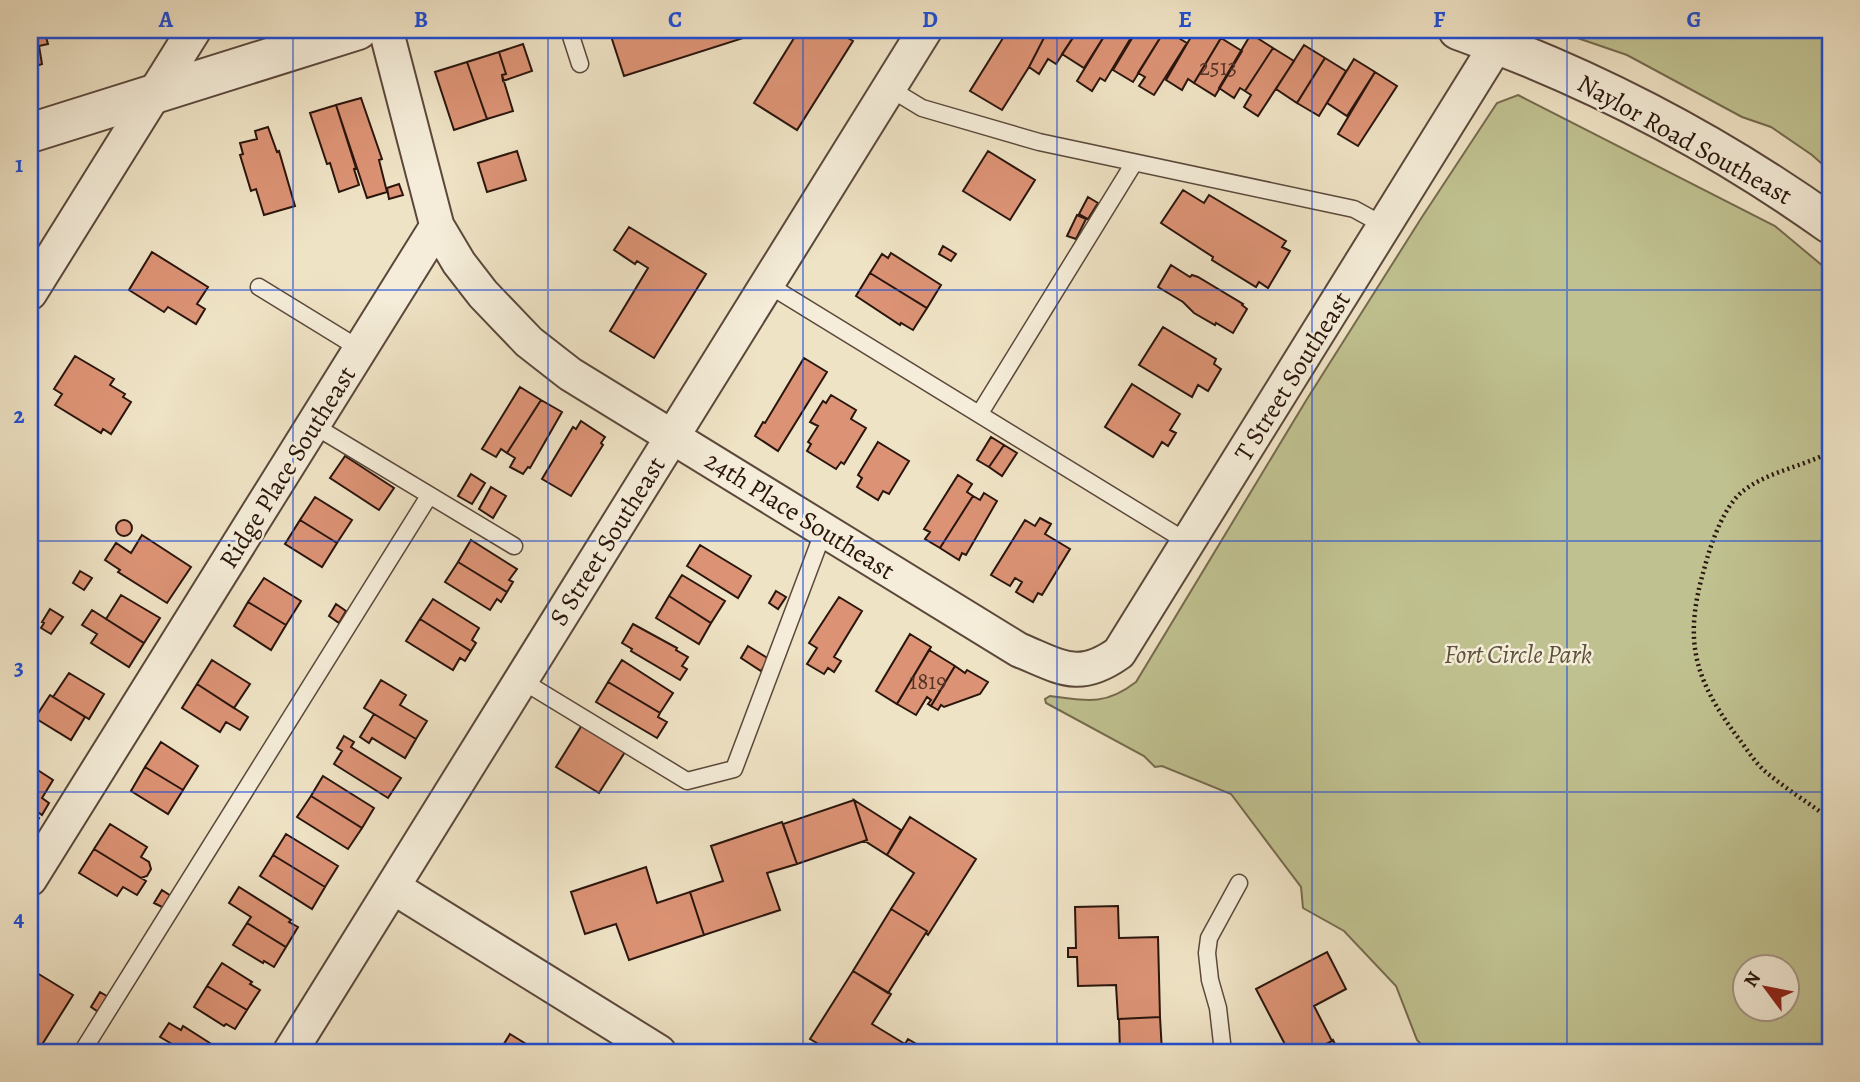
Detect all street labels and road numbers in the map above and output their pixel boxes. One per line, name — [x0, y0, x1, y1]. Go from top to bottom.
street label: Naylor Road Southeast — [1571, 66, 1799, 213]
street label: T Street Southeast — [1226, 284, 1359, 468]
street label: Ridge Place Southeast — [211, 359, 364, 575]
street label: 24th Place Southeast — [698, 443, 902, 588]
street label: S Street Southeast — [541, 450, 674, 633]

